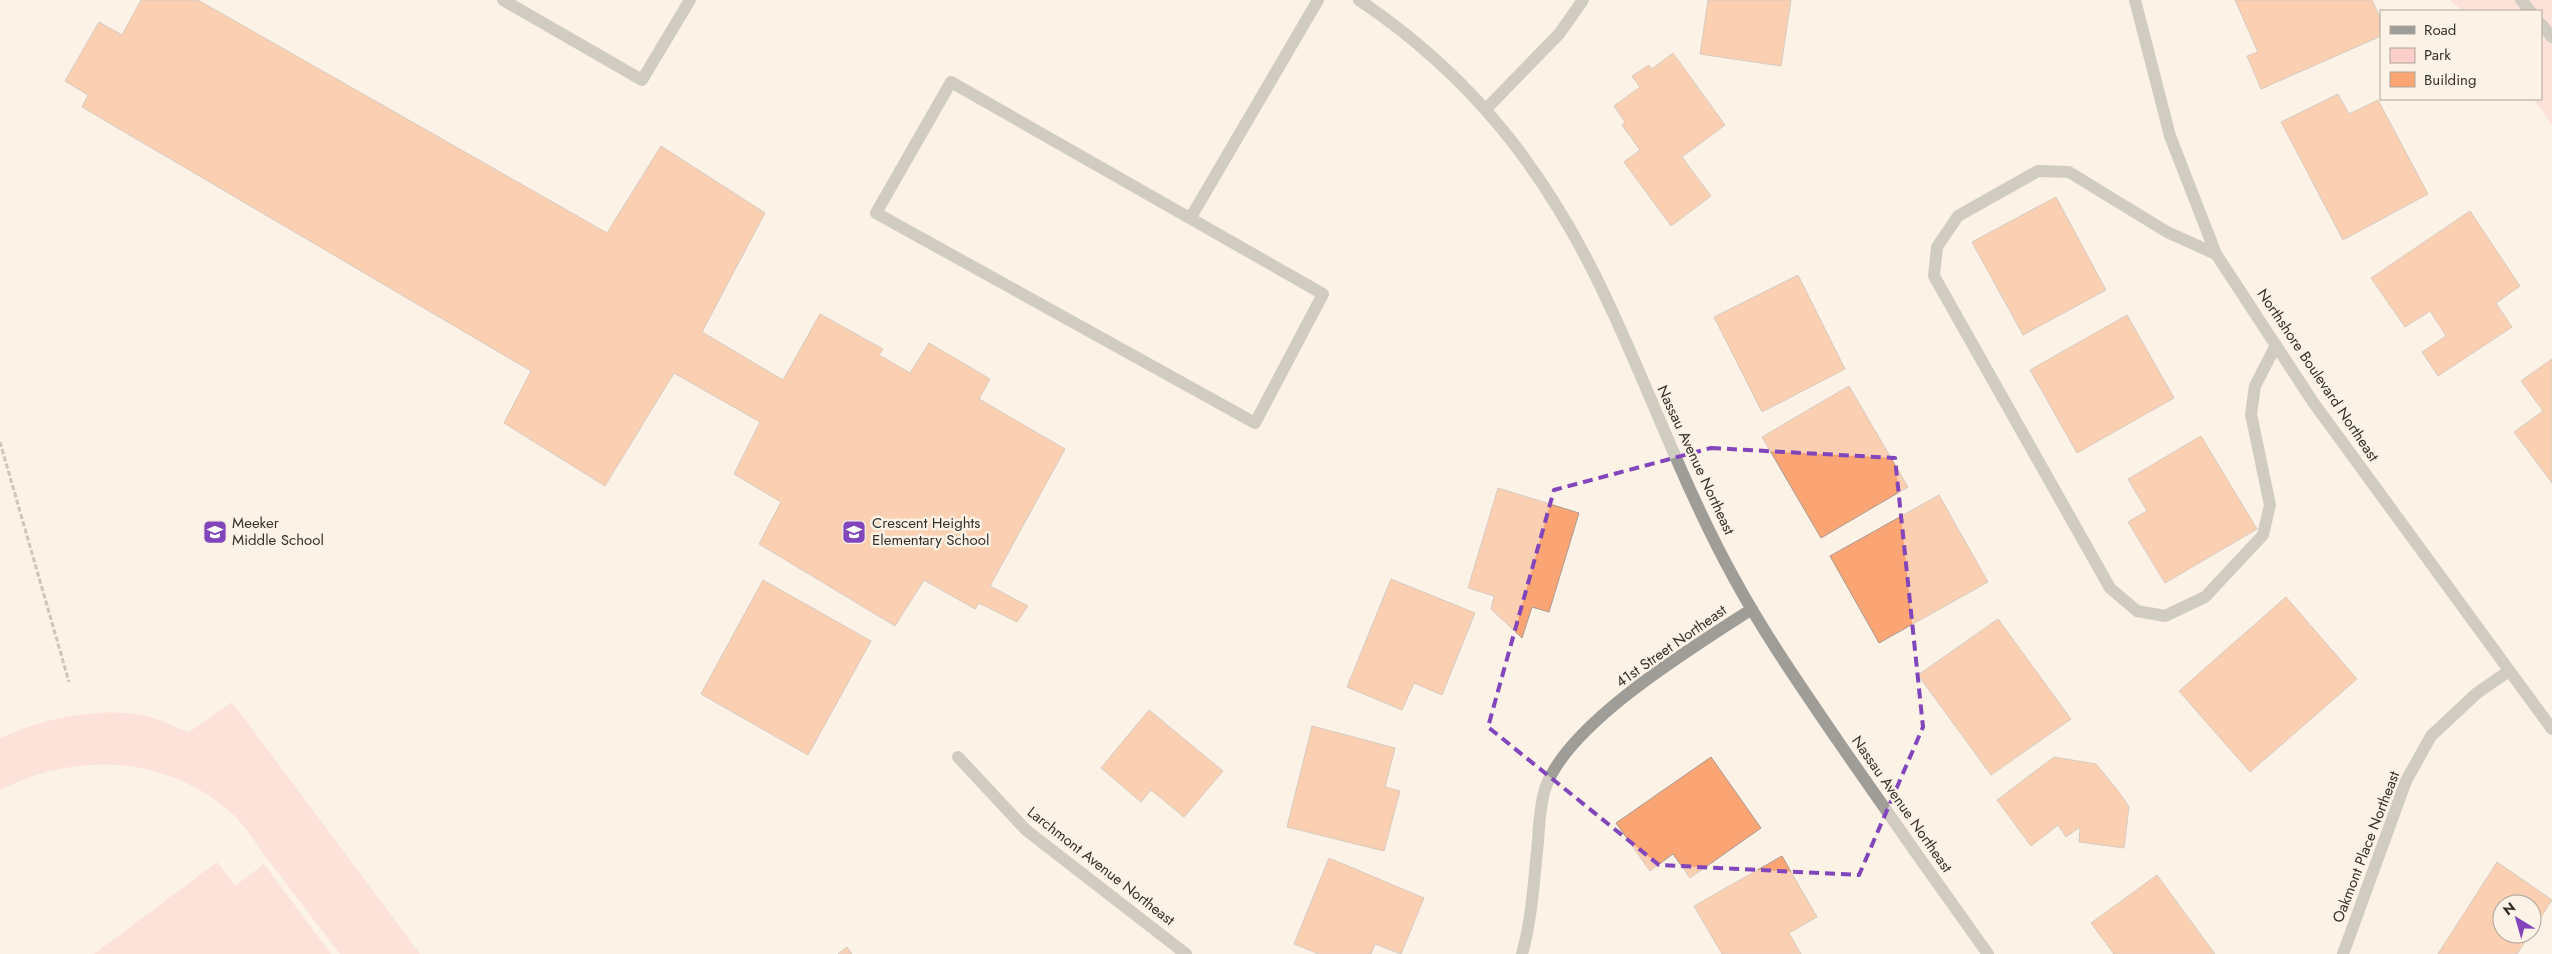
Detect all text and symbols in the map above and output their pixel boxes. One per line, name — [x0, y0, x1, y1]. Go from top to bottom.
legend — [2380, 10, 2542, 100]
text: Road — [2424, 19, 2456, 41]
text: Park — [2424, 44, 2451, 66]
text: Building — [2424, 69, 2476, 91]
street label: Northshore Boulevard Northeast — [2252, 284, 2384, 466]
street label: Nassau Avenue Northeast — [1652, 382, 1741, 539]
place label: Meeker Middle School — [232, 512, 324, 551]
place label: Crescent Heights Elementary School — [872, 512, 989, 551]
school or university icon: Meeker Middle School — [202, 519, 228, 545]
school or university icon: Crescent Heights Elementary School — [841, 519, 867, 545]
street label: 41st Street Northeast — [1611, 599, 1731, 693]
street label: Nassau Avenue Northeast — [1846, 731, 1958, 877]
street label: Oakmont Place Northeast — [2327, 768, 2405, 926]
street label: Larchmont Avenue Northeast — [1023, 801, 1180, 931]
north arrow — [2492, 894, 2542, 944]
text: N — [2499, 897, 2520, 920]

